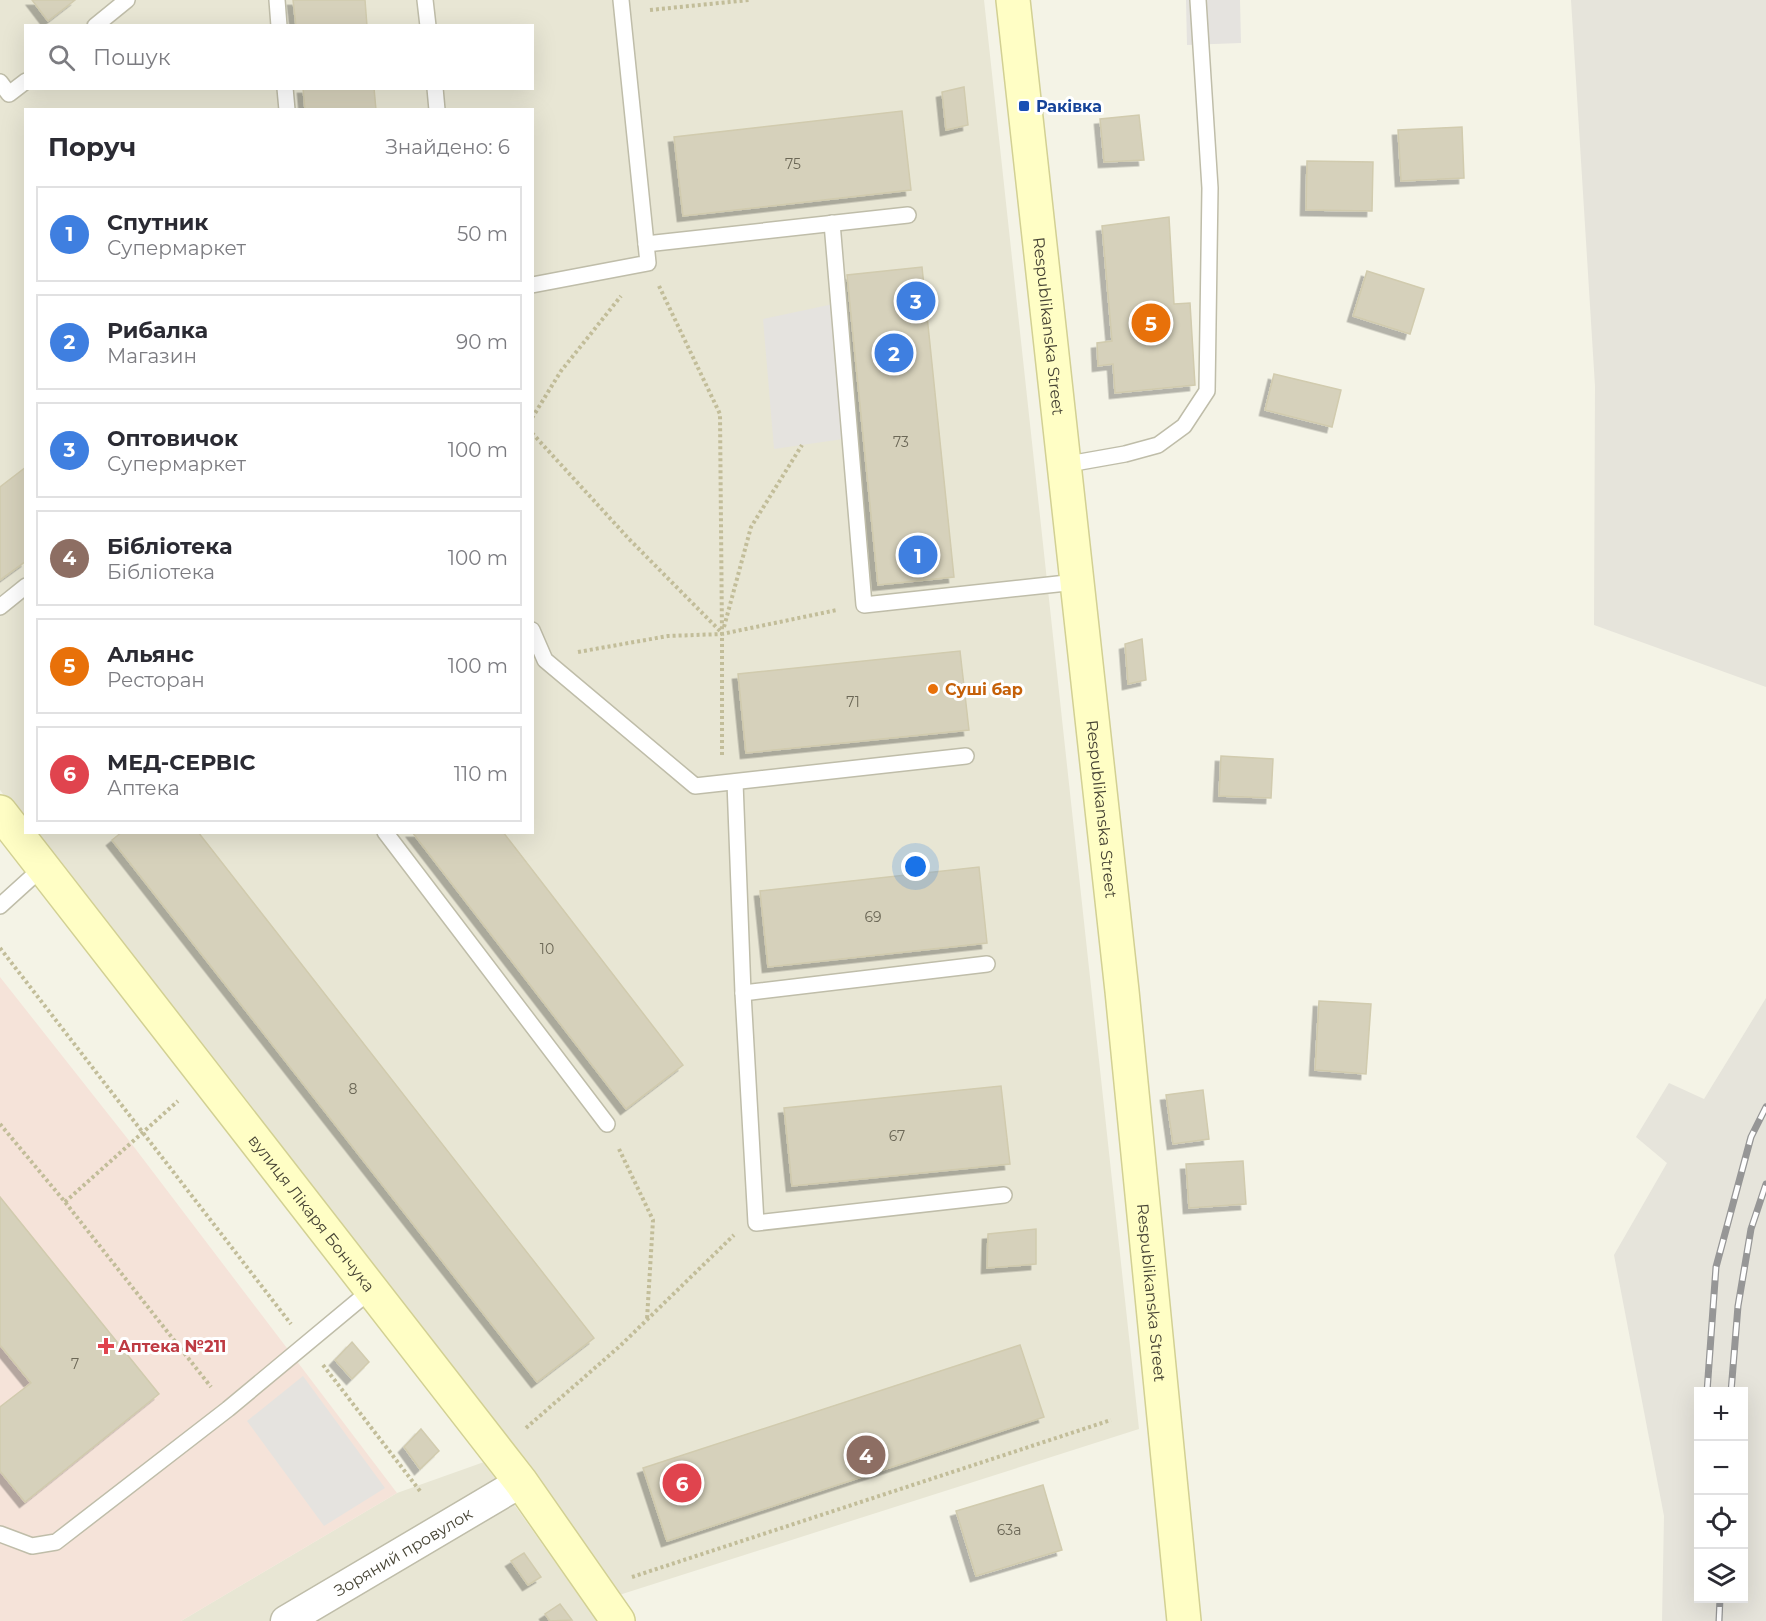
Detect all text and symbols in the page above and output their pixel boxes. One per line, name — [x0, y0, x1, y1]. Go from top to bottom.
search box — [24, 24, 534, 90]
icon: search — [45, 41, 78, 74]
text: Пошук — [93, 44, 171, 71]
place label: Раківка — [1036, 97, 1102, 116]
marker: Раківка — [1017, 99, 1031, 113]
text: Поруч — [48, 131, 136, 163]
text: Знайдено: 6 — [385, 135, 510, 159]
house number: 75 — [785, 155, 801, 173]
text: Спутник — [107, 209, 208, 236]
text: 1 — [66, 222, 73, 246]
text: 50 m — [457, 222, 508, 246]
text: Супермаркет — [107, 236, 246, 260]
street label: Respublikanska Street — [1030, 236, 1068, 417]
pin: 3 — [896, 278, 936, 324]
pin: 5 — [1132, 300, 1170, 346]
text: Рибалка — [107, 317, 208, 344]
text: 2 — [64, 330, 75, 354]
text: 90 m — [456, 330, 508, 354]
pin: 2 — [874, 330, 914, 376]
text: Магазин — [107, 344, 197, 368]
text: Оптовичок — [107, 425, 238, 452]
house number: 73 — [893, 433, 909, 451]
text: 3 — [64, 438, 75, 462]
text: 100 m — [448, 438, 508, 462]
text: Супермаркет — [107, 452, 246, 476]
pin: 1 — [898, 532, 938, 578]
text: Бібліотека — [107, 533, 233, 560]
text: 4 — [63, 546, 76, 570]
text: 100 m — [448, 546, 508, 570]
text: Бібліотека — [107, 560, 215, 584]
text: Альянс — [107, 641, 194, 668]
text: 5 — [64, 654, 75, 678]
text: 100 m — [448, 654, 508, 678]
text: Ресторан — [107, 668, 205, 692]
place label: Суші бар — [945, 680, 1023, 699]
marker: Суші бар — [926, 682, 940, 696]
house number: 71 — [846, 693, 860, 711]
street label: Respublikanska Street — [1083, 719, 1121, 900]
text: МЕД-СЕРВІС — [107, 749, 256, 776]
text: 6 — [63, 762, 76, 786]
text: 110 m — [454, 762, 508, 786]
text: Аптека — [107, 776, 180, 800]
your location — [901, 852, 930, 881]
house number: 69 — [864, 908, 882, 926]
house number: 10 — [540, 940, 554, 958]
house number: 8 — [349, 1080, 358, 1098]
house number: 67 — [889, 1127, 905, 1145]
street label: вулиця Лікаря Бончука — [245, 1131, 379, 1295]
street label: Respublikanska Street — [1133, 1202, 1170, 1383]
place label: Аптека №211 — [118, 1337, 226, 1356]
marker: Аптека №211 — [99, 1339, 113, 1353]
house number: 7 — [71, 1355, 79, 1373]
map controls — [1694, 1387, 1748, 1603]
button: + — [1694, 1387, 1748, 1441]
pin: 4 — [846, 1432, 886, 1478]
button: − — [1694, 1441, 1748, 1495]
pin: 6 — [662, 1460, 702, 1506]
button: locate — [1694, 1495, 1748, 1549]
street label: Зоряний провулок — [330, 1503, 476, 1600]
house number: 63а — [997, 1521, 1021, 1539]
button: layers — [1694, 1549, 1748, 1603]

